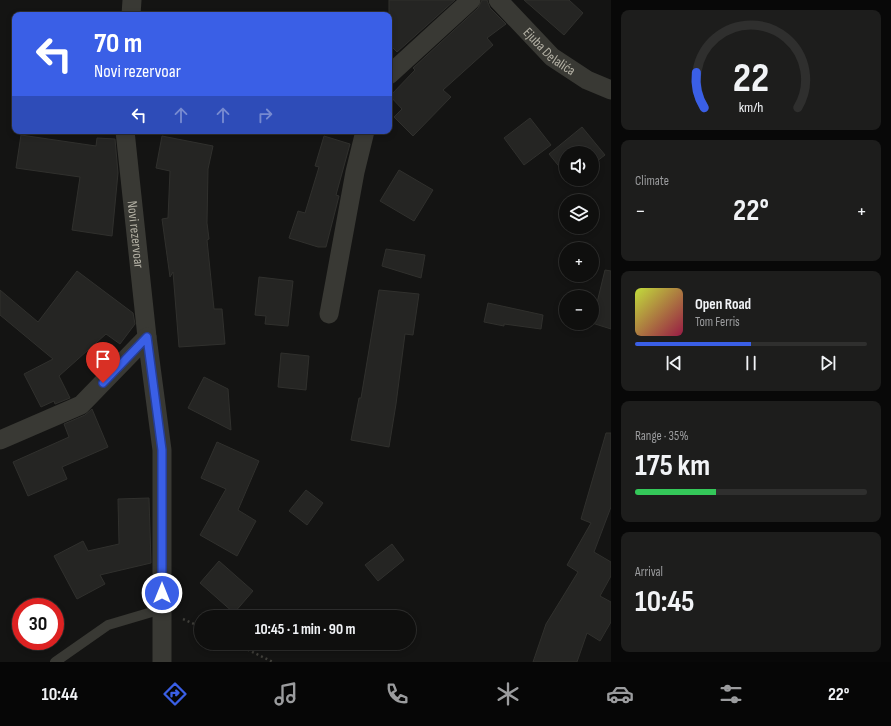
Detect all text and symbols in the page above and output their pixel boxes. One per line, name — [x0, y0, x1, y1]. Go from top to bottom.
street label: Ejuba Delalića — [520, 24, 579, 79]
text: 70 m — [94, 27, 142, 60]
icon: left — [28, 28, 80, 80]
text: 22 — [733, 54, 769, 103]
text: Novi rezervoar — [94, 61, 181, 82]
text: km/h — [739, 99, 763, 116]
icon: left — [128, 104, 150, 126]
icon: ahead — [170, 104, 192, 126]
icon: ahead — [212, 104, 234, 126]
icon: right — [254, 104, 276, 126]
map controls — [559, 146, 599, 330]
button: sound — [559, 146, 599, 186]
text: Climate — [635, 173, 669, 189]
text: 22° — [733, 193, 769, 229]
button: layers — [559, 194, 599, 234]
text: − — [635, 198, 646, 225]
text: + — [856, 198, 867, 225]
street label: Novi rezervoar — [124, 200, 148, 269]
button: + — [559, 242, 599, 282]
button: − — [559, 290, 599, 330]
text: Open Road — [695, 295, 751, 314]
text: Tom Ferris — [695, 314, 740, 330]
pin — [86, 342, 120, 383]
icon: arrive — [92, 348, 114, 370]
icon: previous — [663, 352, 685, 374]
icon: pause — [740, 352, 762, 374]
icon: next — [817, 352, 839, 374]
text: Range · 35% — [635, 428, 689, 444]
text: 175 km — [635, 448, 710, 484]
text: Arrival — [635, 564, 663, 580]
position arrow — [141, 572, 183, 614]
text: 10:45 — [635, 584, 695, 620]
speed limit sign: 30 — [12, 598, 64, 650]
text: 10:45 · 1 min · 90 m — [255, 620, 355, 639]
icon: directions — [161, 680, 189, 708]
icon: music — [272, 680, 300, 708]
icon: phone — [383, 680, 411, 708]
icon: climate — [494, 680, 522, 708]
icon: car — [606, 680, 634, 708]
icon: filters — [717, 680, 745, 708]
text: 10:44 — [42, 684, 78, 705]
text: 22° — [828, 684, 849, 705]

